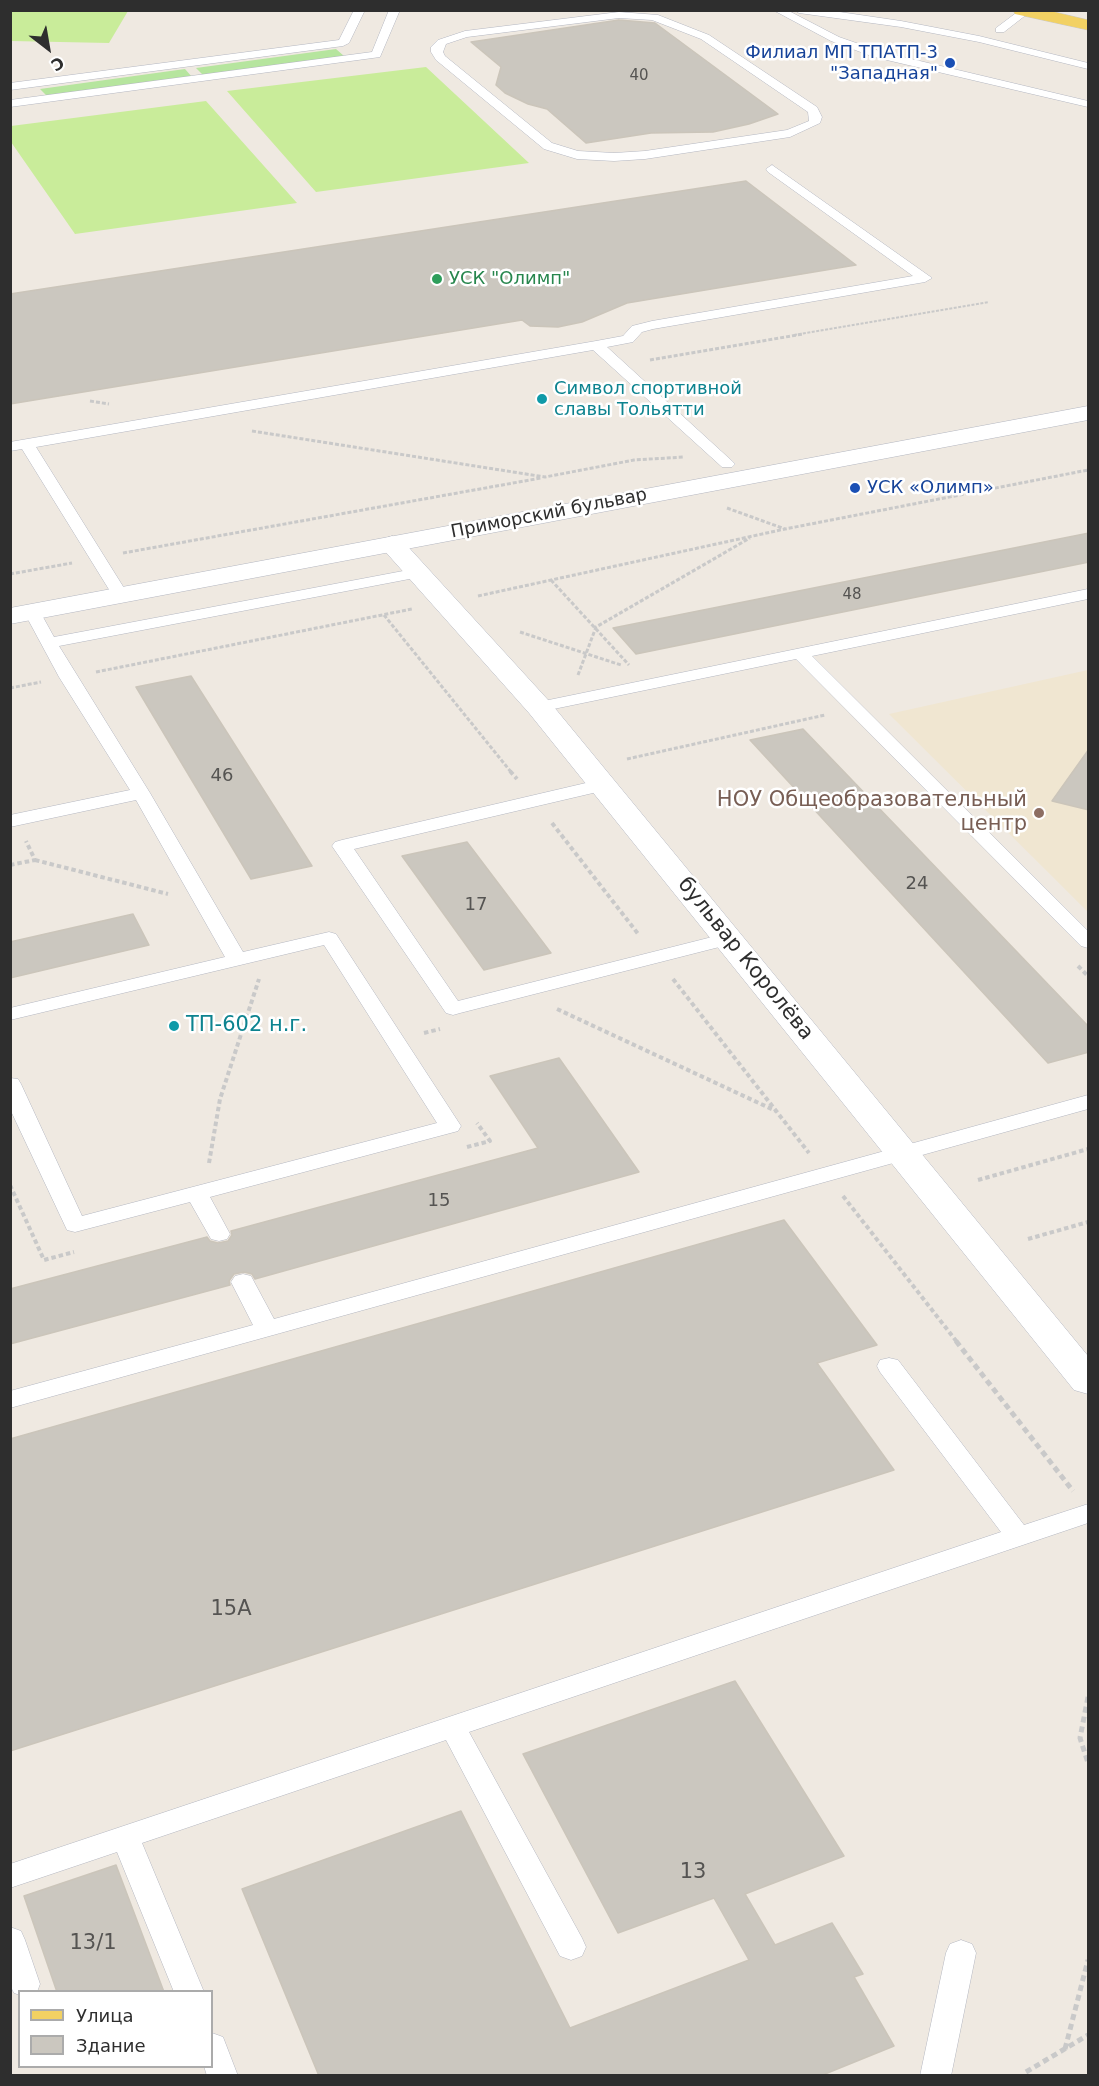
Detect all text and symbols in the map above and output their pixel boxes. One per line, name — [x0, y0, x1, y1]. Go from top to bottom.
north arrow — [18, 18, 78, 78]
place label: Филиал МП ТПАТП-3 "Западная" — [745, 42, 938, 84]
text: С — [48, 53, 67, 75]
marker: Филиал МП ТПАТП-3 "Западная" — [943, 56, 957, 70]
house number: 40 — [629, 67, 649, 85]
place label: УСК "Олимп" — [449, 268, 570, 290]
marker: УСК "Олимп" — [430, 272, 444, 286]
place label: Символ спортивной славы Тольятти — [554, 378, 742, 420]
marker: Символ спортивной славы Тольятти — [535, 392, 549, 406]
place label: УСК «Олимп» — [867, 477, 994, 499]
marker: УСК «Олимп» — [848, 481, 862, 495]
street label: Приморский бульвар — [449, 484, 649, 544]
house number: 48 — [842, 586, 862, 604]
house number: 46 — [211, 765, 233, 787]
place label: НОУ Общеобразовательный центр — [717, 788, 1027, 838]
marker: НОУ Общеобразовательный центр — [1032, 806, 1046, 820]
street label: бульвар Королёва — [672, 873, 818, 1045]
house number: 24 — [906, 873, 928, 895]
house number: 17 — [465, 894, 487, 916]
place label: ТП-602 н.г. — [186, 1013, 307, 1039]
marker: ТП-602 н.г. — [167, 1019, 181, 1033]
house number: 15 — [428, 1190, 450, 1212]
house number: 15А — [210, 1597, 252, 1623]
house number: 13 — [680, 1860, 706, 1886]
house number: 13/1 — [69, 1931, 117, 1957]
legend — [18, 1990, 213, 2068]
text: Улица — [76, 2005, 133, 2026]
text: Здание — [76, 2035, 146, 2056]

